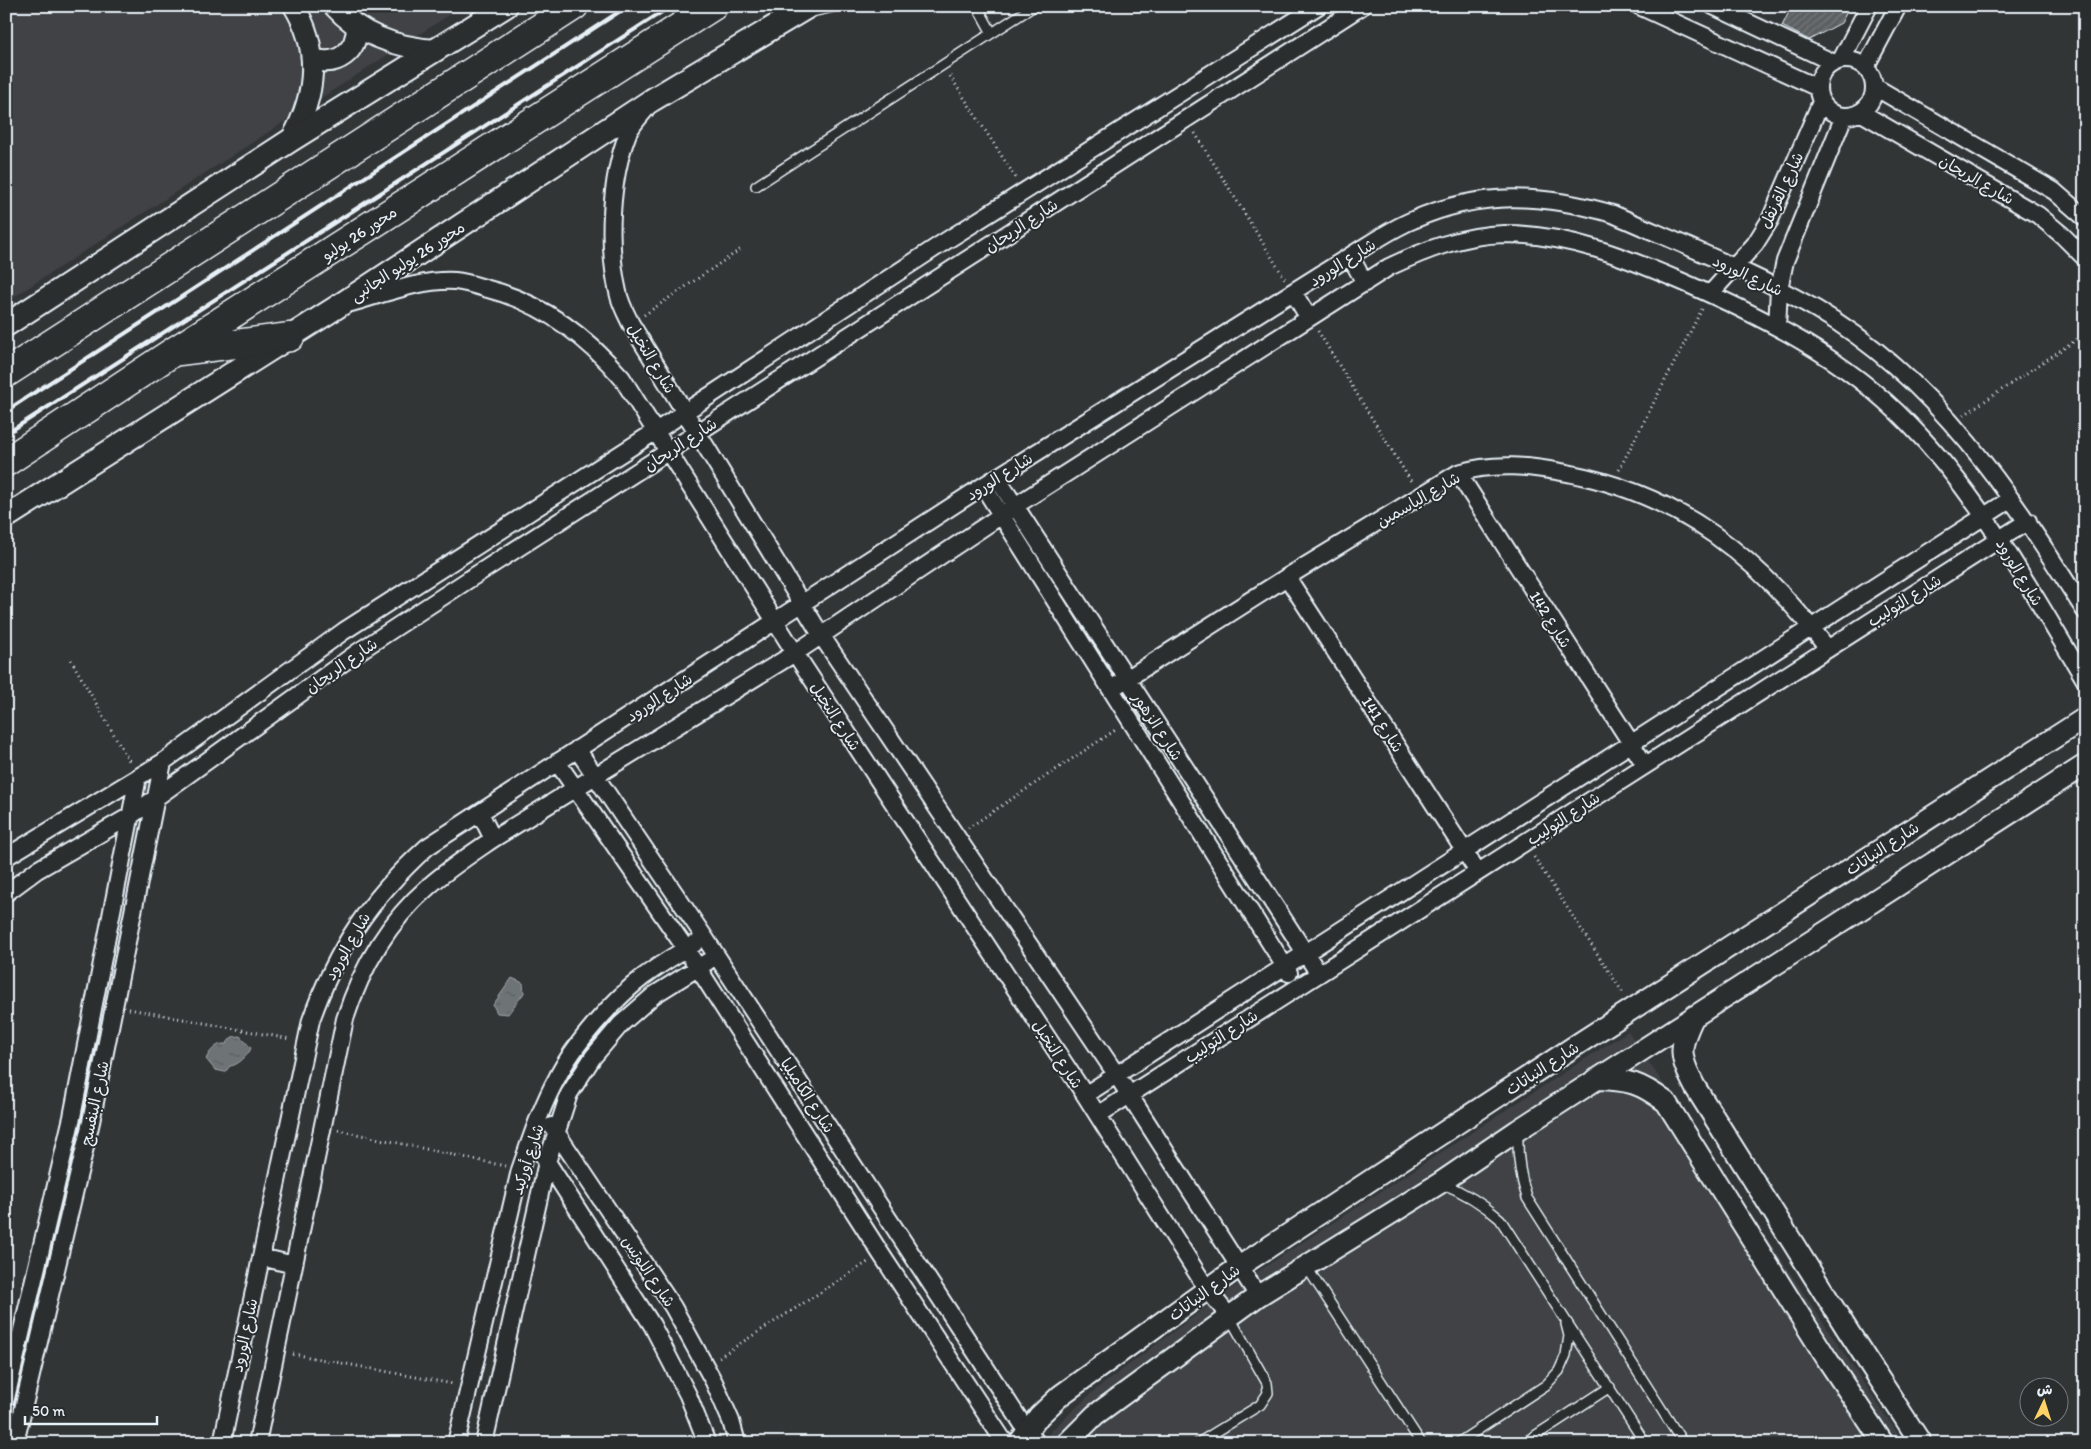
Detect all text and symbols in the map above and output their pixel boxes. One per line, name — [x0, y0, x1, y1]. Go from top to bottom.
street label: شارع القرنفل — [1755, 149, 1809, 232]
street label: شارع الريحان — [1935, 150, 2018, 210]
street label: شارع الريحان — [981, 195, 1062, 258]
street label: محور 26 يوليو — [317, 202, 401, 266]
street label: محور 26 يوليو الجانبى — [346, 217, 469, 307]
street label: شارع الورود — [1305, 234, 1380, 292]
street label: شارع الورود — [1709, 251, 1786, 302]
street label: شارع النخيل — [622, 320, 680, 398]
street label: شارع الريحان — [640, 414, 721, 477]
street label: شارع الورود — [962, 448, 1037, 506]
street label: شارع الياسمين — [1373, 468, 1465, 533]
street label: شارع الورود — [1990, 535, 2047, 610]
street label: شارع التوليب — [1864, 570, 1946, 632]
street label: شارع 142 — [1524, 587, 1576, 652]
street label: شارع الريحان — [302, 634, 382, 699]
street label: شارع الورود — [623, 669, 697, 727]
street label: شارع النخيل — [805, 678, 865, 755]
street label: شارع الزهور — [1126, 688, 1187, 765]
street label: شارع 141 — [1356, 693, 1408, 757]
street label: شارع التوليب — [1523, 788, 1604, 851]
street label: شارع النباتات — [1842, 818, 1924, 881]
street label: شارع الورود — [320, 909, 376, 984]
street label: شارع التوليب — [1181, 1006, 1262, 1069]
street label: شارع النخيل — [1027, 1016, 1087, 1093]
street label: شارع النباتات — [1502, 1038, 1584, 1101]
street label: شارع الكاميليا — [775, 1054, 839, 1137]
street label: شارع البنفسج — [76, 1059, 115, 1148]
street label: شارع أوركيد — [507, 1121, 550, 1198]
street label: شارع اللوتس — [616, 1232, 679, 1312]
street label: شارع النباتات — [1165, 1260, 1245, 1326]
street label: شارع الورود — [227, 1296, 264, 1374]
north arrow — [2018, 1376, 2068, 1426]
text: ش — [2037, 1381, 2053, 1399]
scale bar — [25, 1394, 158, 1426]
text: 50 m — [32, 1402, 65, 1420]

